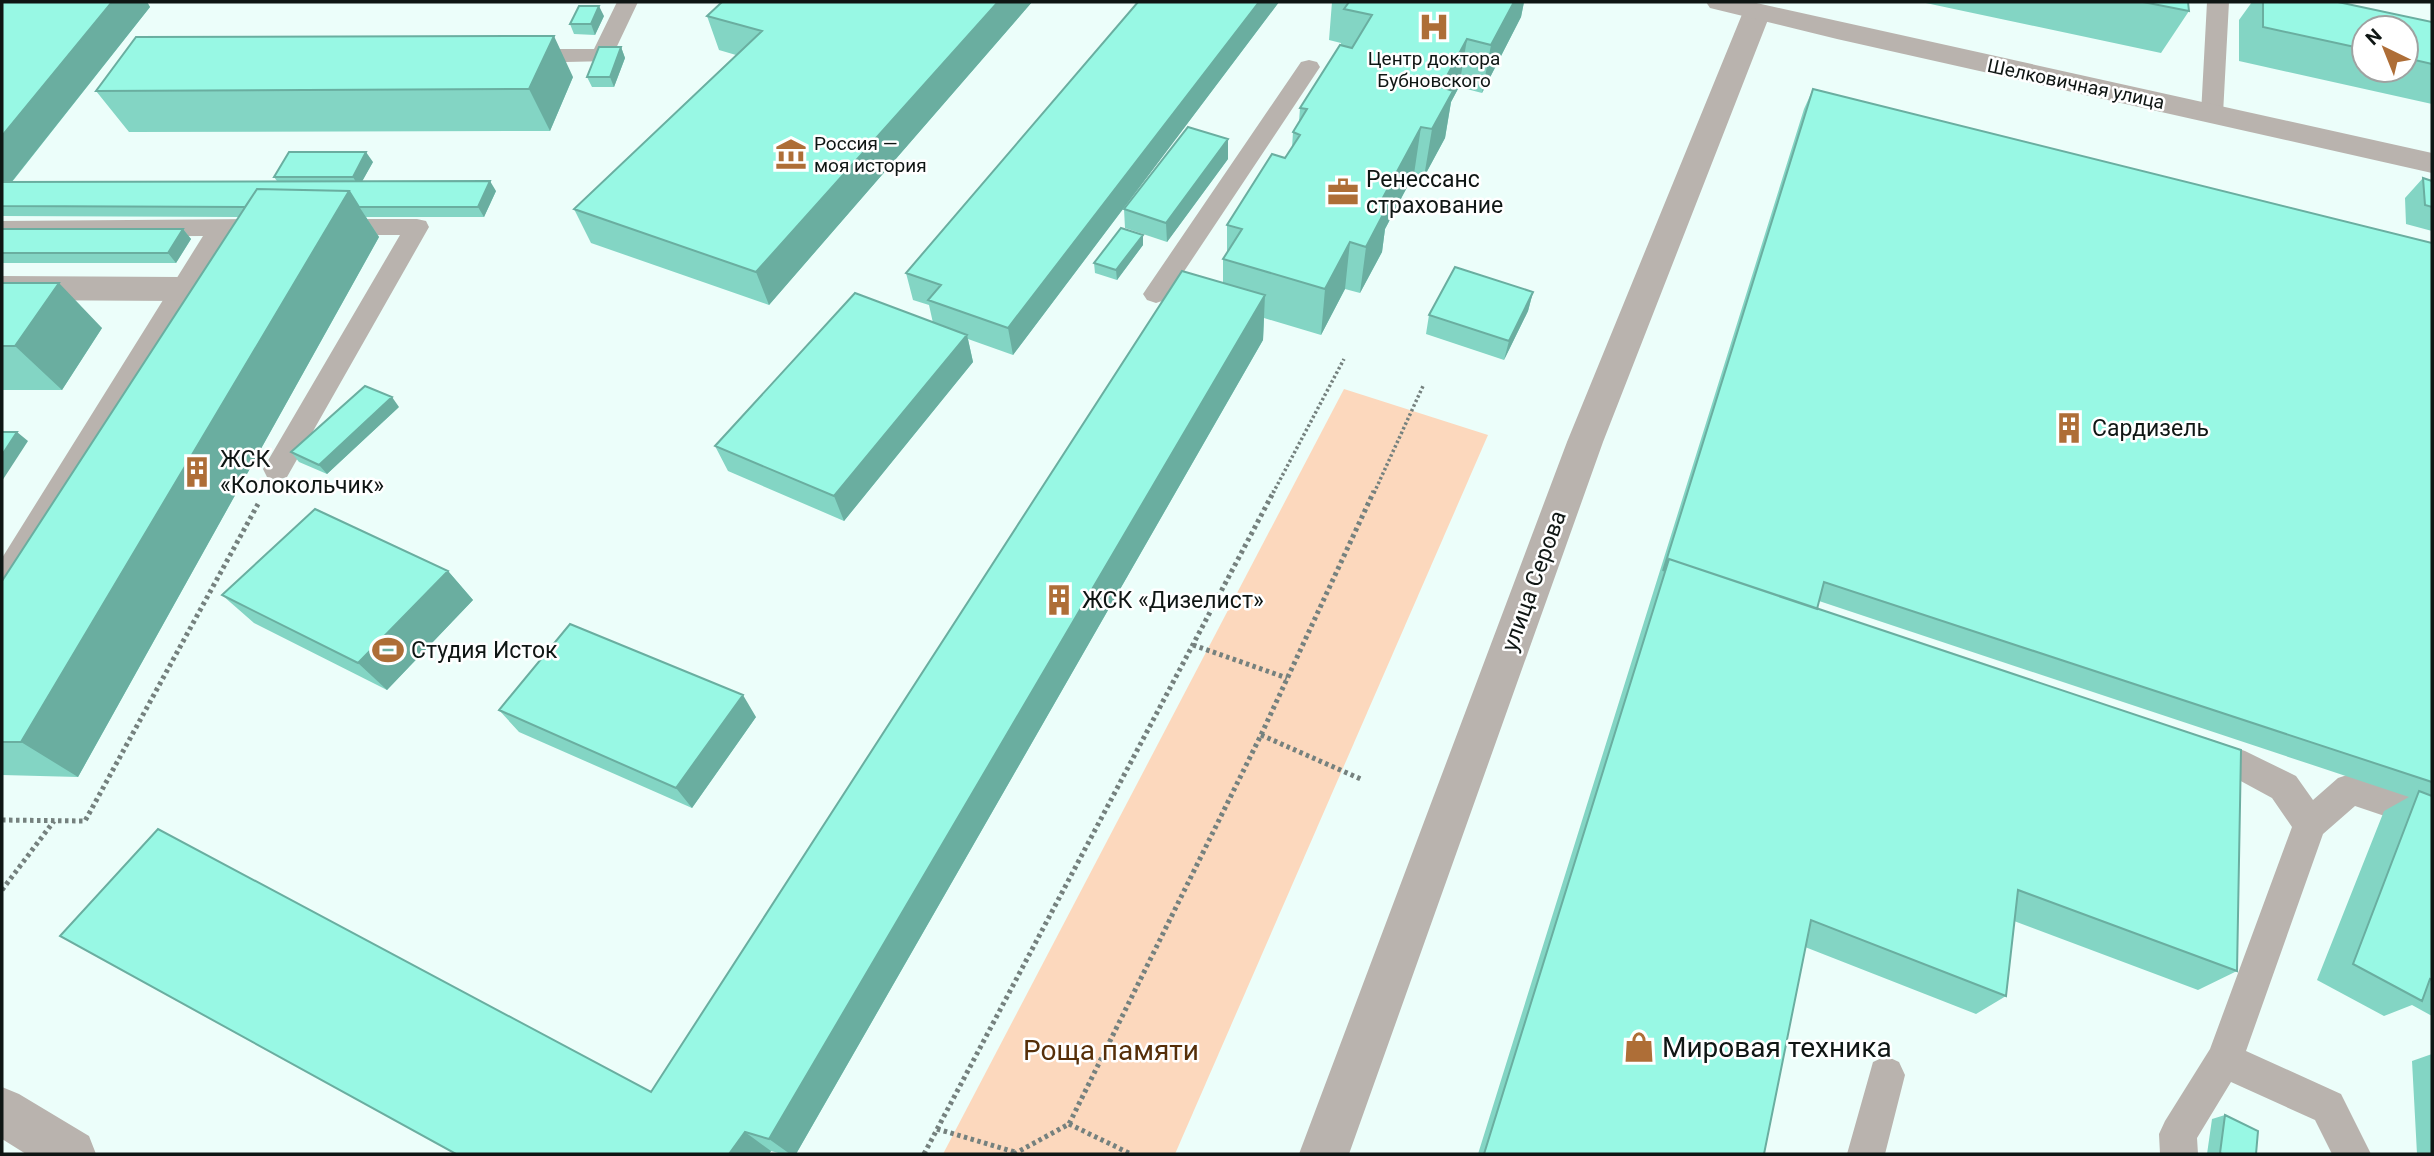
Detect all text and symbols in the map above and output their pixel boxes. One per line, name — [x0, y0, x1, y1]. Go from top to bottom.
hospital icon: Центр доктора Бубновского — [1417, 10, 1451, 44]
north arrow — [2350, 14, 2420, 84]
text: N — [2361, 24, 2386, 50]
place label: Центр доктора Бубновского — [1368, 47, 1500, 92]
street label: Шелковичная улица — [1985, 54, 2167, 114]
place label: Россия — моя история — [814, 132, 927, 177]
museum icon: Россия — моя история — [774, 137, 808, 171]
place label: Ренессанс страхование — [1366, 166, 1503, 219]
office icon: Ренессанс страхование — [1326, 175, 1360, 209]
building icon: Сардизель — [2052, 411, 2086, 445]
place label: Сардизель — [2092, 415, 2209, 442]
place label: ЖСК «Колокольчик» — [220, 446, 384, 499]
building icon: ЖСК «Колокольчик» — [180, 455, 214, 489]
street label: улица Серова — [1496, 507, 1572, 655]
building icon: ЖСК «Дизелист» — [1042, 583, 1076, 617]
place label: ЖСК «Дизелист» — [1082, 587, 1264, 614]
sports icon: Студия Исток — [371, 633, 405, 667]
place label: Студия Исток — [411, 637, 558, 664]
shop icon: Мировая техника — [1622, 1030, 1656, 1064]
place label: Мировая техника — [1662, 1031, 1892, 1064]
park label: Роща памяти — [1023, 1034, 1199, 1067]

